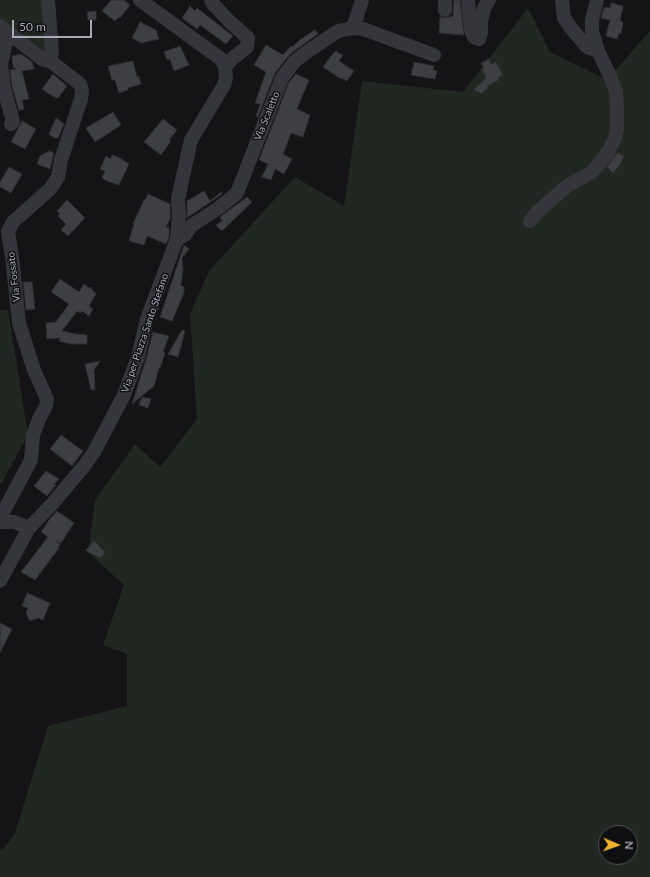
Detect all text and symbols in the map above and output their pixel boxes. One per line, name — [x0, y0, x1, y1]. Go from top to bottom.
scale bar — [14, 12, 94, 38]
text: 50 m — [19, 19, 46, 34]
street label: Via Scaletto — [252, 90, 282, 142]
street label: Via Fossato — [5, 251, 23, 303]
street label: Via per Piazza Santo Stefano — [119, 272, 171, 394]
north arrow — [598, 825, 638, 865]
text: N — [623, 841, 636, 850]

